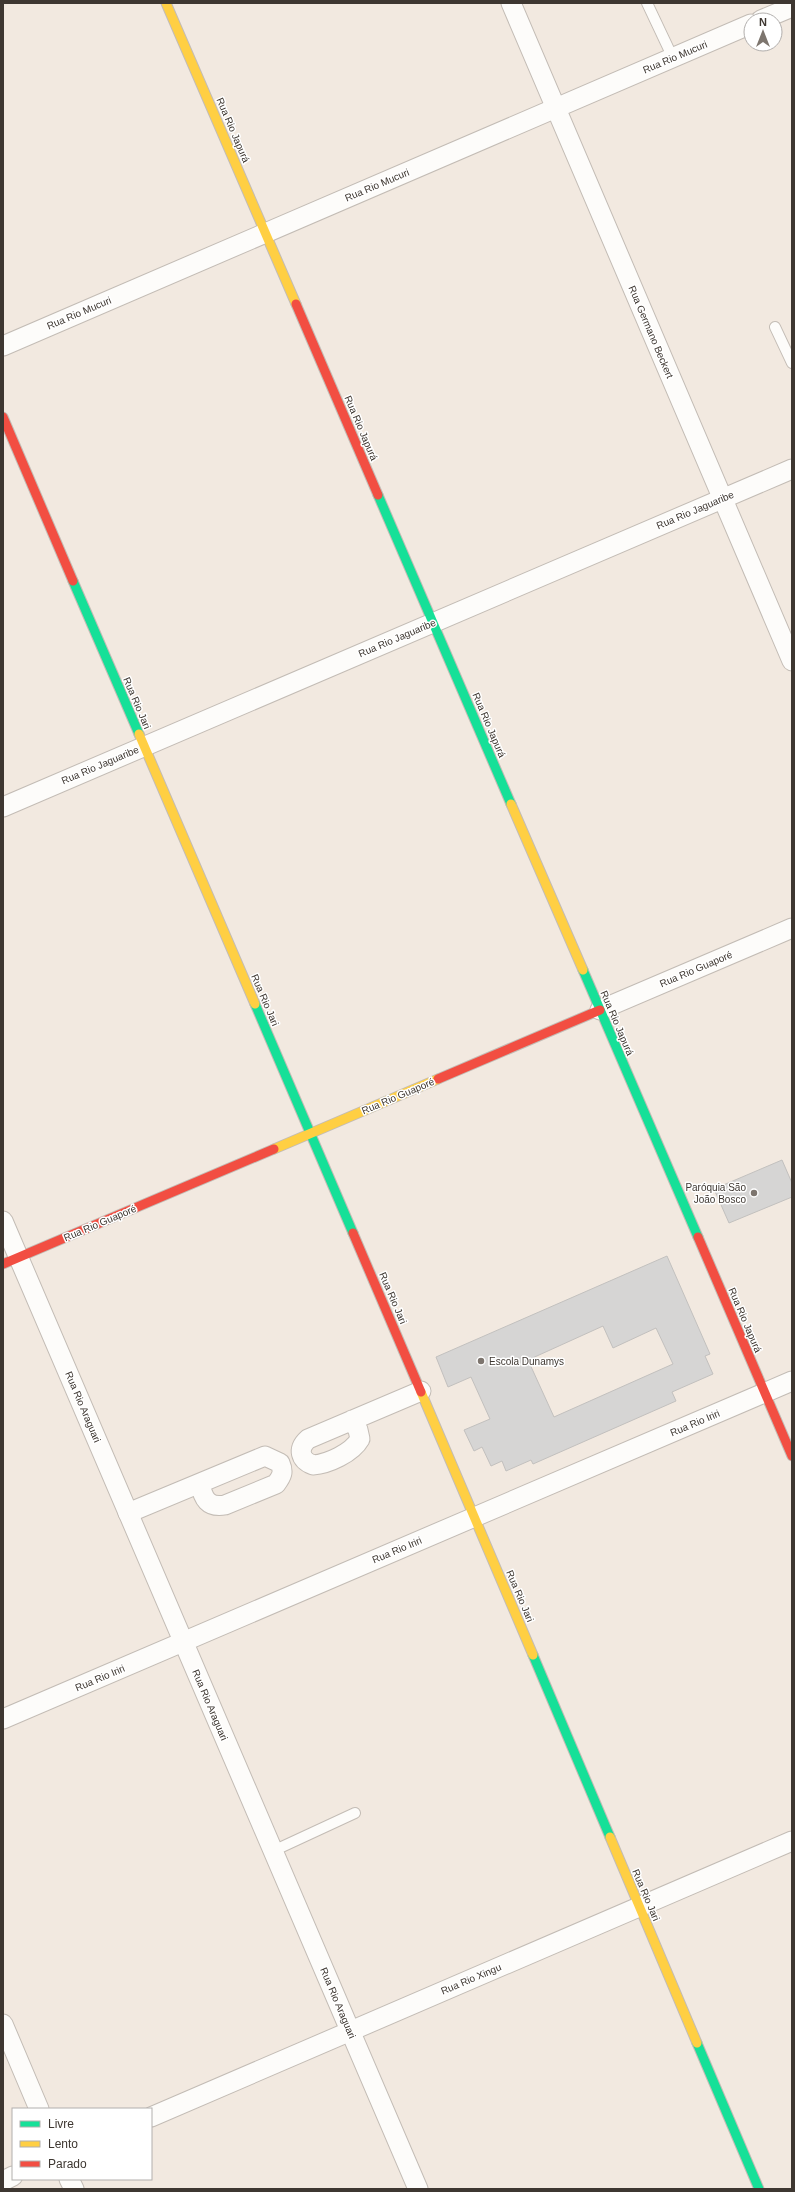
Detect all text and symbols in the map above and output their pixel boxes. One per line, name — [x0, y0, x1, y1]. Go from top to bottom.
north arrow — [743, 12, 783, 52]
text: N — [759, 16, 767, 28]
street label: Rua Rio Mucuri — [641, 38, 709, 76]
street label: Rua Rio Japurá — [214, 96, 252, 165]
street label: Rua Rio Mucuri — [343, 166, 411, 204]
street label: Rua Germano Beckert — [626, 284, 676, 380]
street label: Rua Rio Mucuri — [45, 294, 113, 332]
street label: Rua Rio Japurá — [342, 394, 380, 463]
street label: Rua Rio Jaguaribe — [655, 489, 736, 531]
street label: Rua Rio Jaguaribe — [357, 617, 438, 659]
street label: Rua Rio Jari — [121, 676, 153, 730]
street label: Rua Rio Japurá — [470, 691, 508, 760]
street label: Rua Rio Jaguaribe — [60, 744, 141, 786]
street label: Rua Rio Guaporé — [658, 949, 734, 989]
street label: Rua Rio Jari — [249, 973, 281, 1027]
street label: Rua Rio Japurá — [598, 989, 636, 1058]
street label: Rua Rio Guaporé — [360, 1076, 436, 1116]
place label: Paróquia São João Bosco — [685, 1182, 746, 1205]
marker: Paróquia São João Bosco — [749, 1188, 759, 1198]
street label: Rua Rio Guaporé — [62, 1203, 138, 1243]
street label: Rua Rio Jari — [377, 1271, 409, 1325]
street label: Rua Rio Japurá — [726, 1286, 764, 1355]
marker: Escola Dunamys — [476, 1356, 486, 1366]
place label: Escola Dunamys — [489, 1356, 564, 1367]
street label: Rua Rio Araguari — [63, 1370, 103, 1444]
street label: Rua Rio Iriri — [669, 1408, 721, 1438]
street label: Rua Rio Iriri — [371, 1535, 423, 1565]
street label: Rua Rio Jari — [504, 1569, 536, 1623]
street label: Rua Rio Iriri — [74, 1663, 126, 1693]
street label: Rua Rio Araguari — [190, 1668, 230, 1742]
street label: Rua Rio Jari — [630, 1868, 662, 1922]
street label: Rua Rio Xingu — [439, 1961, 503, 1997]
street label: Rua Rio Araguari — [318, 1966, 358, 2040]
legend — [12, 2108, 152, 2180]
text: Livre — [48, 2117, 74, 2131]
text: Lento — [48, 2137, 78, 2151]
text: Parado — [48, 2157, 87, 2171]

